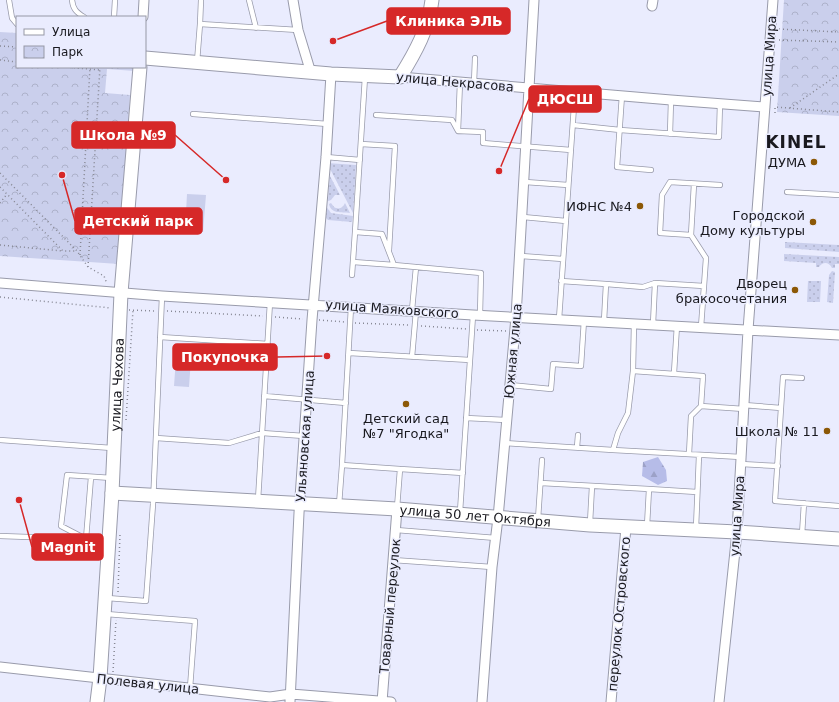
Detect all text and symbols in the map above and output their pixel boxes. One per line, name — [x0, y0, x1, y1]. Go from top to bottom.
callout: Клиника ЭЛЬ — [387, 8, 510, 34]
text: Клиника ЭЛЬ — [395, 13, 503, 29]
street label: улица Мира — [759, 15, 779, 97]
legend — [16, 16, 146, 68]
text: Улица — [52, 25, 90, 39]
text: Парк — [52, 45, 83, 59]
street label: улица Некрасова — [396, 69, 514, 95]
callout: ДЮСШ — [529, 86, 601, 112]
text: ДЮСШ — [537, 91, 593, 107]
callout: Школа №9 — [72, 122, 175, 148]
text: Школа №9 — [79, 127, 167, 143]
district label: KINEL — [765, 132, 827, 152]
place label: ДУМА — [768, 155, 806, 170]
marker: ДУМА — [809, 157, 819, 167]
place label: ИФНС №4 — [566, 199, 632, 214]
marker: ИФНС №4 — [635, 201, 645, 211]
callout: Детский парк — [75, 208, 202, 234]
place label: Городской Дому культуры — [700, 208, 805, 238]
text: Детский парк — [82, 213, 194, 229]
marker: Городской Дому культуры — [808, 217, 818, 227]
place label: Дворец бракосочетания — [676, 276, 787, 306]
marker: Дворец бракосочетания — [790, 285, 800, 295]
street label: улица Маяковского — [325, 297, 459, 321]
street label: Южная улица — [501, 303, 525, 399]
street label: улица Чехова — [107, 338, 126, 432]
callout: Покупочка — [173, 344, 277, 370]
text: Покупочка — [181, 349, 269, 365]
street label: Ульяновская улица — [293, 370, 317, 502]
marker: Детский сад №7 "Ягодка" — [401, 399, 411, 409]
place label: Детский сад №7 "Ягодка" — [363, 411, 449, 441]
place label: Школа № 11 — [735, 424, 819, 439]
marker: Школа № 11 — [822, 426, 832, 436]
street label: улица Мира — [727, 475, 747, 557]
street label: улица 50 лет Октября — [399, 502, 552, 529]
callout: Magnit — [32, 534, 103, 560]
street label: переулок Островского — [605, 536, 633, 692]
street label: Товарный переулок — [377, 538, 403, 675]
text: Magnit — [41, 539, 96, 555]
street label: Полевая улица — [96, 671, 200, 697]

